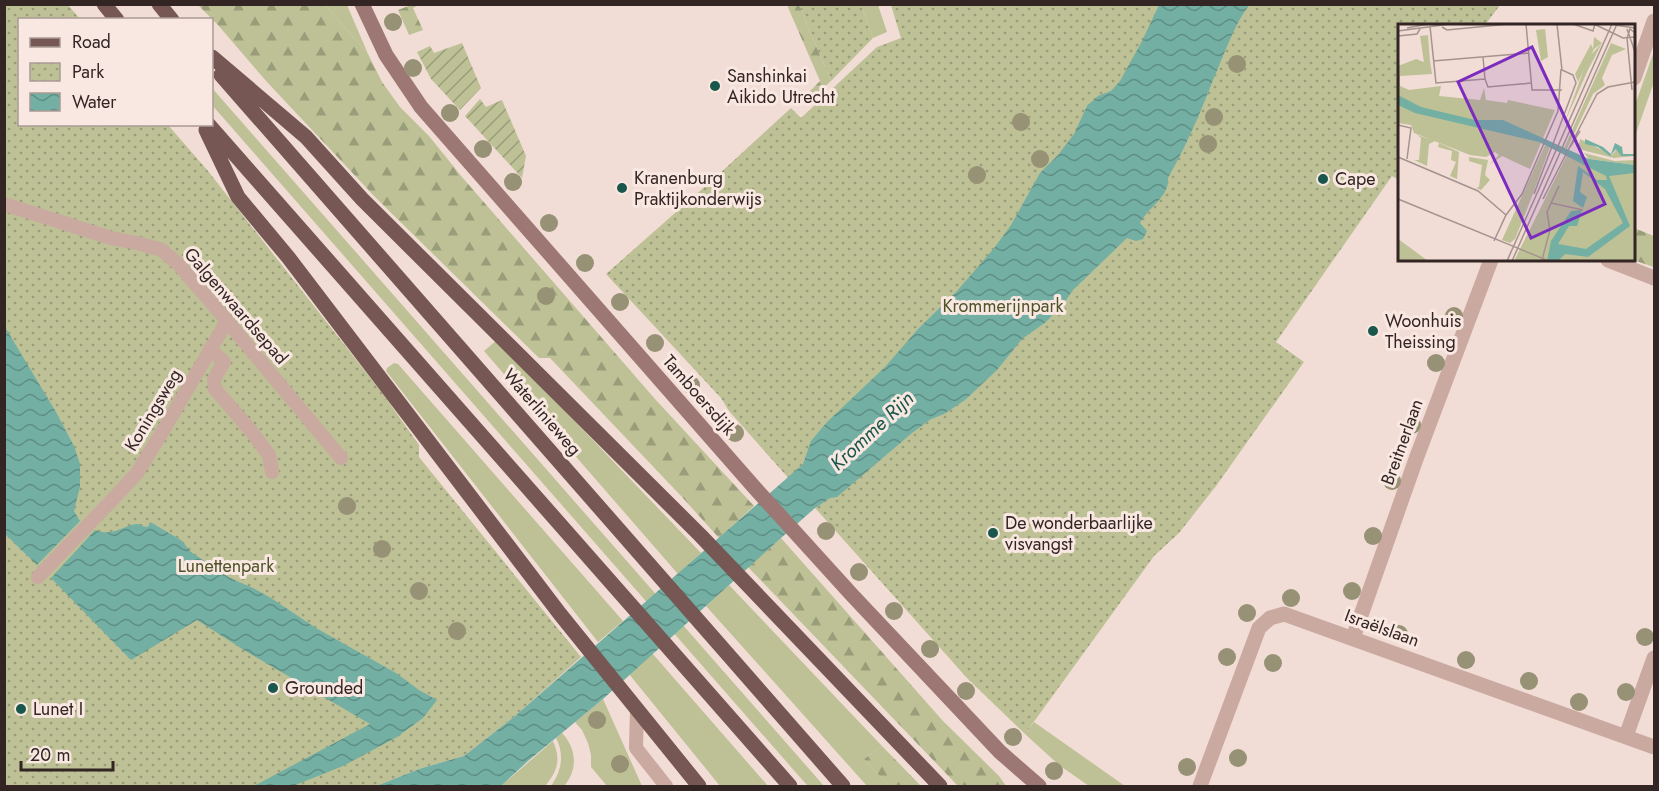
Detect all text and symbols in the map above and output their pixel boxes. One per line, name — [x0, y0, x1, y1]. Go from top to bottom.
legend — [18, 18, 213, 126]
inset map — [1398, 24, 1635, 261]
text: Road — [72, 29, 111, 55]
text: Park — [72, 59, 104, 85]
place label: Sanshinkai Aikido Utrecht — [727, 63, 835, 110]
marker: Sanshinkai Aikido Utrecht — [708, 79, 722, 93]
text: Water — [72, 89, 117, 115]
place label: Kranenburg Praktijkonderwijs — [634, 165, 762, 212]
place label: Cape — [1335, 166, 1376, 192]
marker: Cape — [1316, 172, 1330, 186]
marker: Kranenburg Praktijkonderwijs — [615, 181, 629, 195]
street label: Galgenwaardsepad — [178, 242, 294, 370]
park label: Krommerijnpark — [942, 293, 1064, 319]
place label: Woonhuis Theissing — [1385, 308, 1461, 355]
marker: Woonhuis Theissing — [1366, 324, 1380, 338]
street label: Tamboersdijk — [657, 349, 741, 441]
street label: Waterlinieweg — [497, 363, 587, 461]
street label: Koningsweg — [118, 364, 188, 456]
water label: Kromme Rijn — [824, 385, 920, 477]
street label: Breitnerlaan — [1374, 395, 1430, 489]
place label: De wonderbaarlijke visvangst — [1005, 510, 1153, 557]
marker: De wonderbaarlijke visvangst — [986, 526, 1000, 540]
park label: Lunettenpark — [178, 553, 274, 579]
street label: Israëlslaan — [1341, 602, 1423, 654]
place label: Grounded — [285, 675, 363, 701]
marker: Grounded — [266, 681, 280, 695]
place label: Lunet I — [33, 696, 83, 722]
marker: Lunet I — [14, 702, 28, 716]
scale bar — [21, 734, 112, 772]
text: 20 m — [30, 742, 70, 768]

